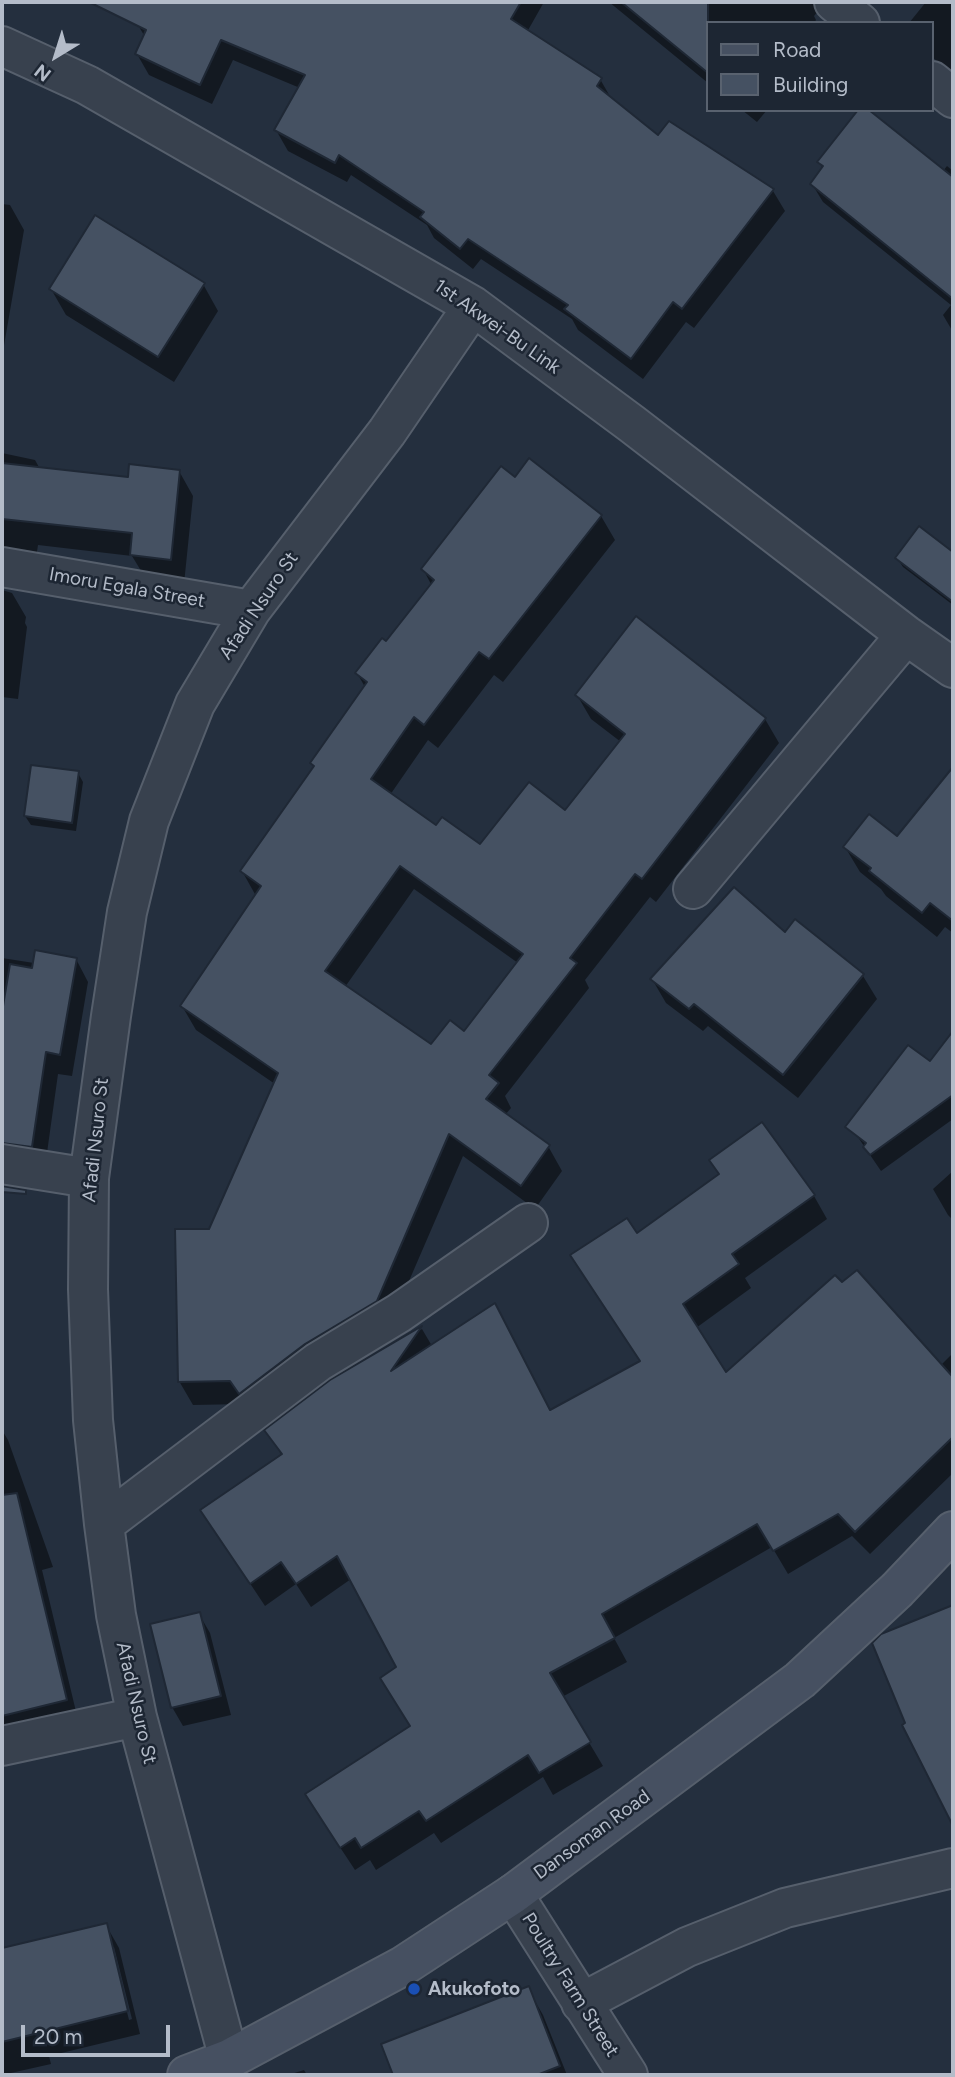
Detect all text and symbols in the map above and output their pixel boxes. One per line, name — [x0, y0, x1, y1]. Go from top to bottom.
north arrow — [21, 21, 91, 91]
legend — [706, 21, 934, 112]
text: Road — [773, 37, 821, 62]
text: N — [30, 59, 56, 87]
text: Building — [773, 72, 848, 97]
street label: 1st Akwei-Bu Link — [429, 275, 565, 379]
street label: Afadi Nsuro St — [215, 548, 303, 664]
street label: Imoru Egala Street — [47, 563, 207, 613]
street label: Afadi Nsuro St — [78, 1077, 114, 1203]
street label: Afadi Nsuro St — [111, 1640, 161, 1766]
street label: Dansoman Road — [529, 1785, 655, 1885]
street label: Poultry Farm Street — [517, 1909, 623, 2061]
place label: Akukofoto — [428, 1978, 520, 2000]
marker: Akukofoto — [406, 1981, 422, 1997]
scale bar — [24, 2010, 173, 2054]
text: 20 m — [34, 2024, 82, 2049]

